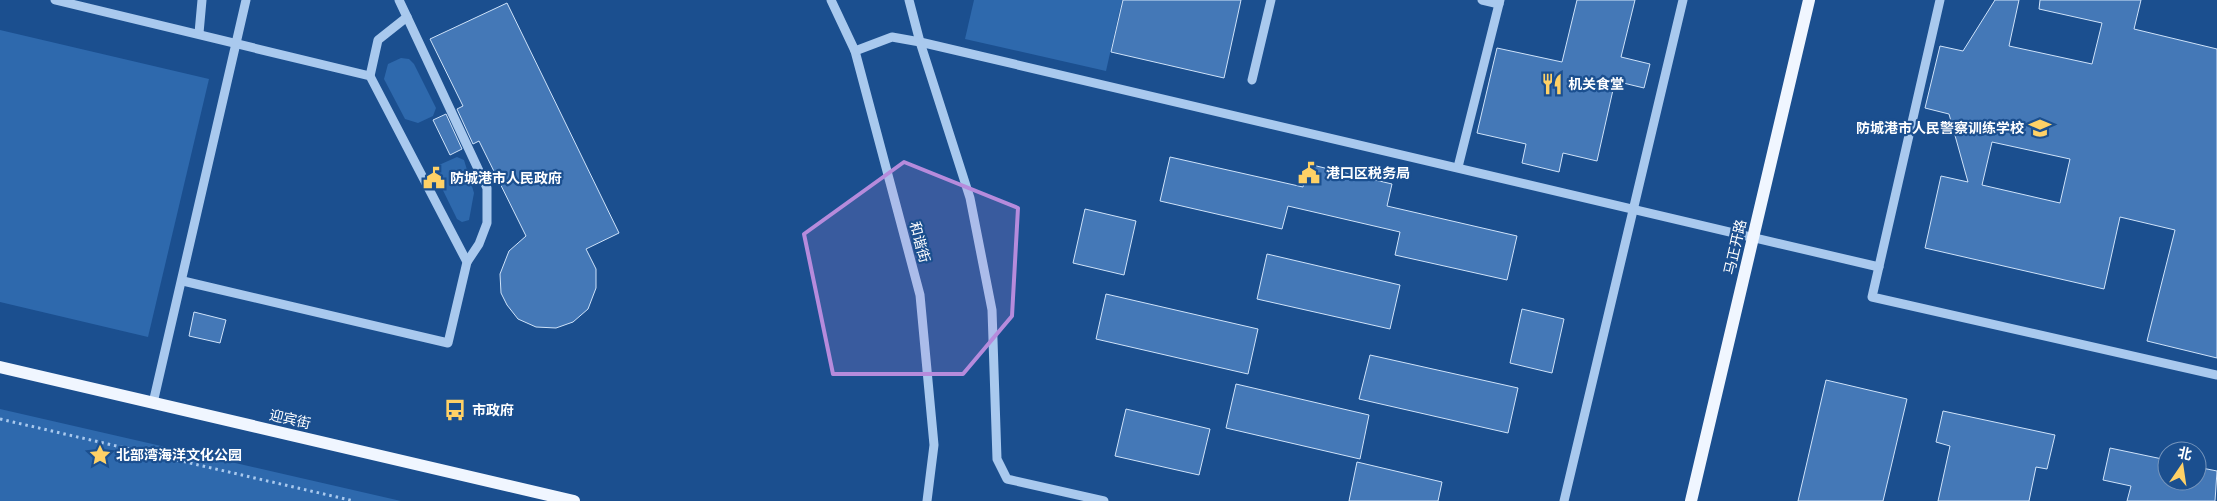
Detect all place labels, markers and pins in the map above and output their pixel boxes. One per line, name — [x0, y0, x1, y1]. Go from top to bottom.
restaurant icon: 机关食堂 — [1539, 71, 1565, 97]
place label: 机关食堂 — [1568, 75, 1624, 93]
school or university icon: 防城港市人民警察训练学校 — [2027, 115, 2053, 141]
place label: 防城港市人民警察训练学校 — [1856, 119, 2024, 137]
public building icon: 港口区税务局 — [1296, 160, 1322, 186]
place label: 港口区税务局 — [1326, 164, 1410, 182]
public building icon: 防城港市人民政府 — [421, 165, 447, 191]
place label: 防城港市人民政府 — [450, 169, 562, 187]
bus stop icon: 市政府 — [442, 397, 468, 423]
place label: 市政府 — [472, 401, 514, 419]
place icon: 北部湾海洋文化公园 — [87, 442, 113, 468]
place label: 北部湾海洋文化公园 — [116, 446, 242, 464]

